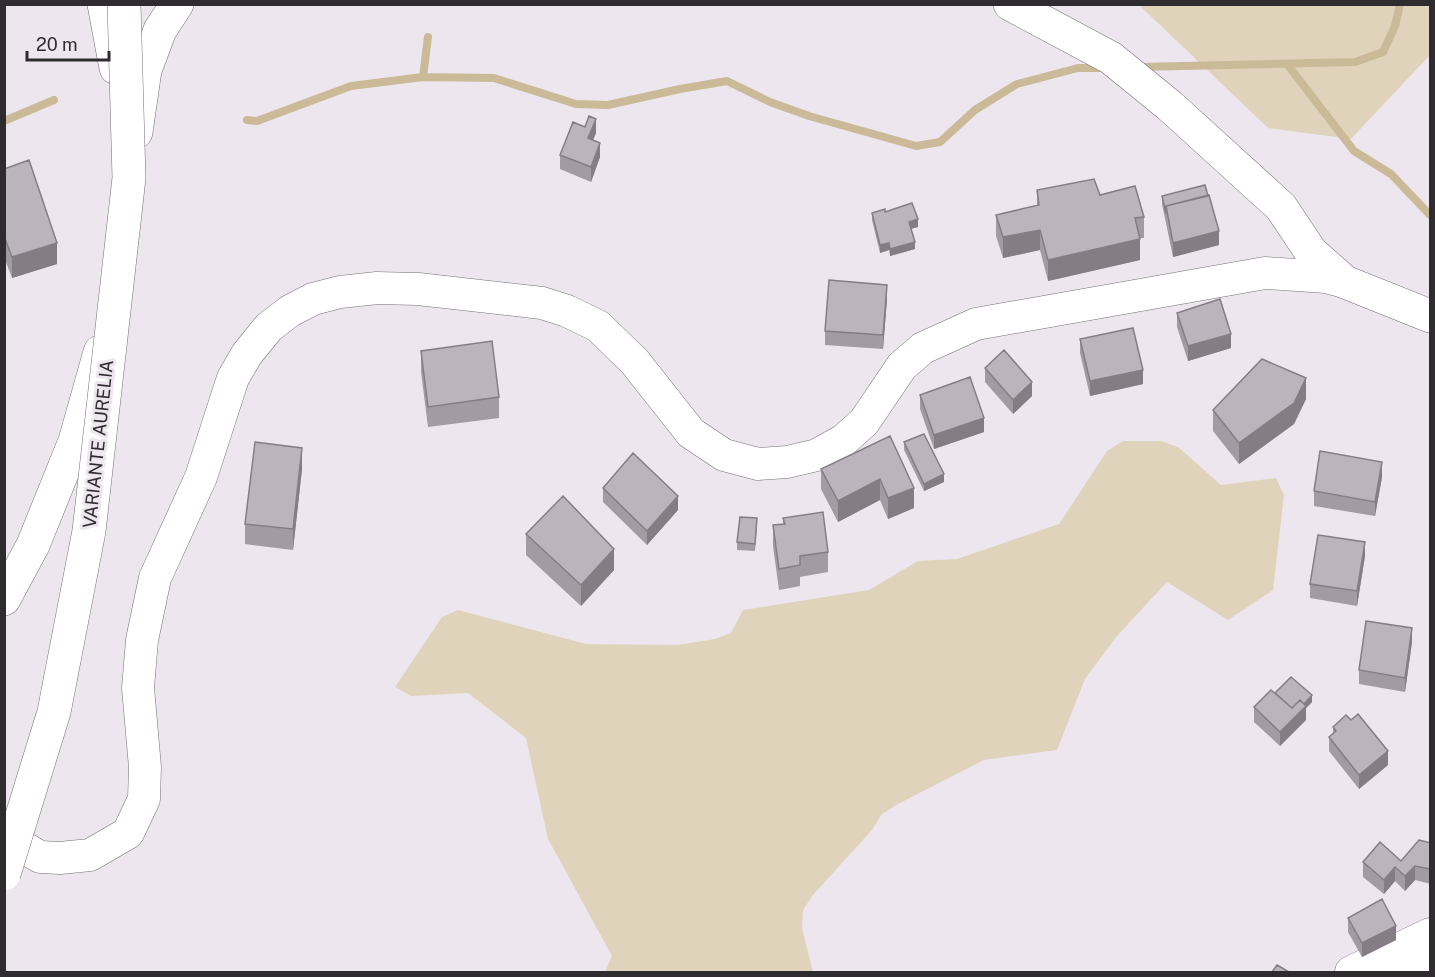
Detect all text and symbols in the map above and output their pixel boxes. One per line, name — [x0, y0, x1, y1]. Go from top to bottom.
scale bar — [27, 24, 110, 62]
text: 20 m — [36, 34, 78, 55]
street label: VARIANTE AURELIA — [79, 359, 117, 529]

